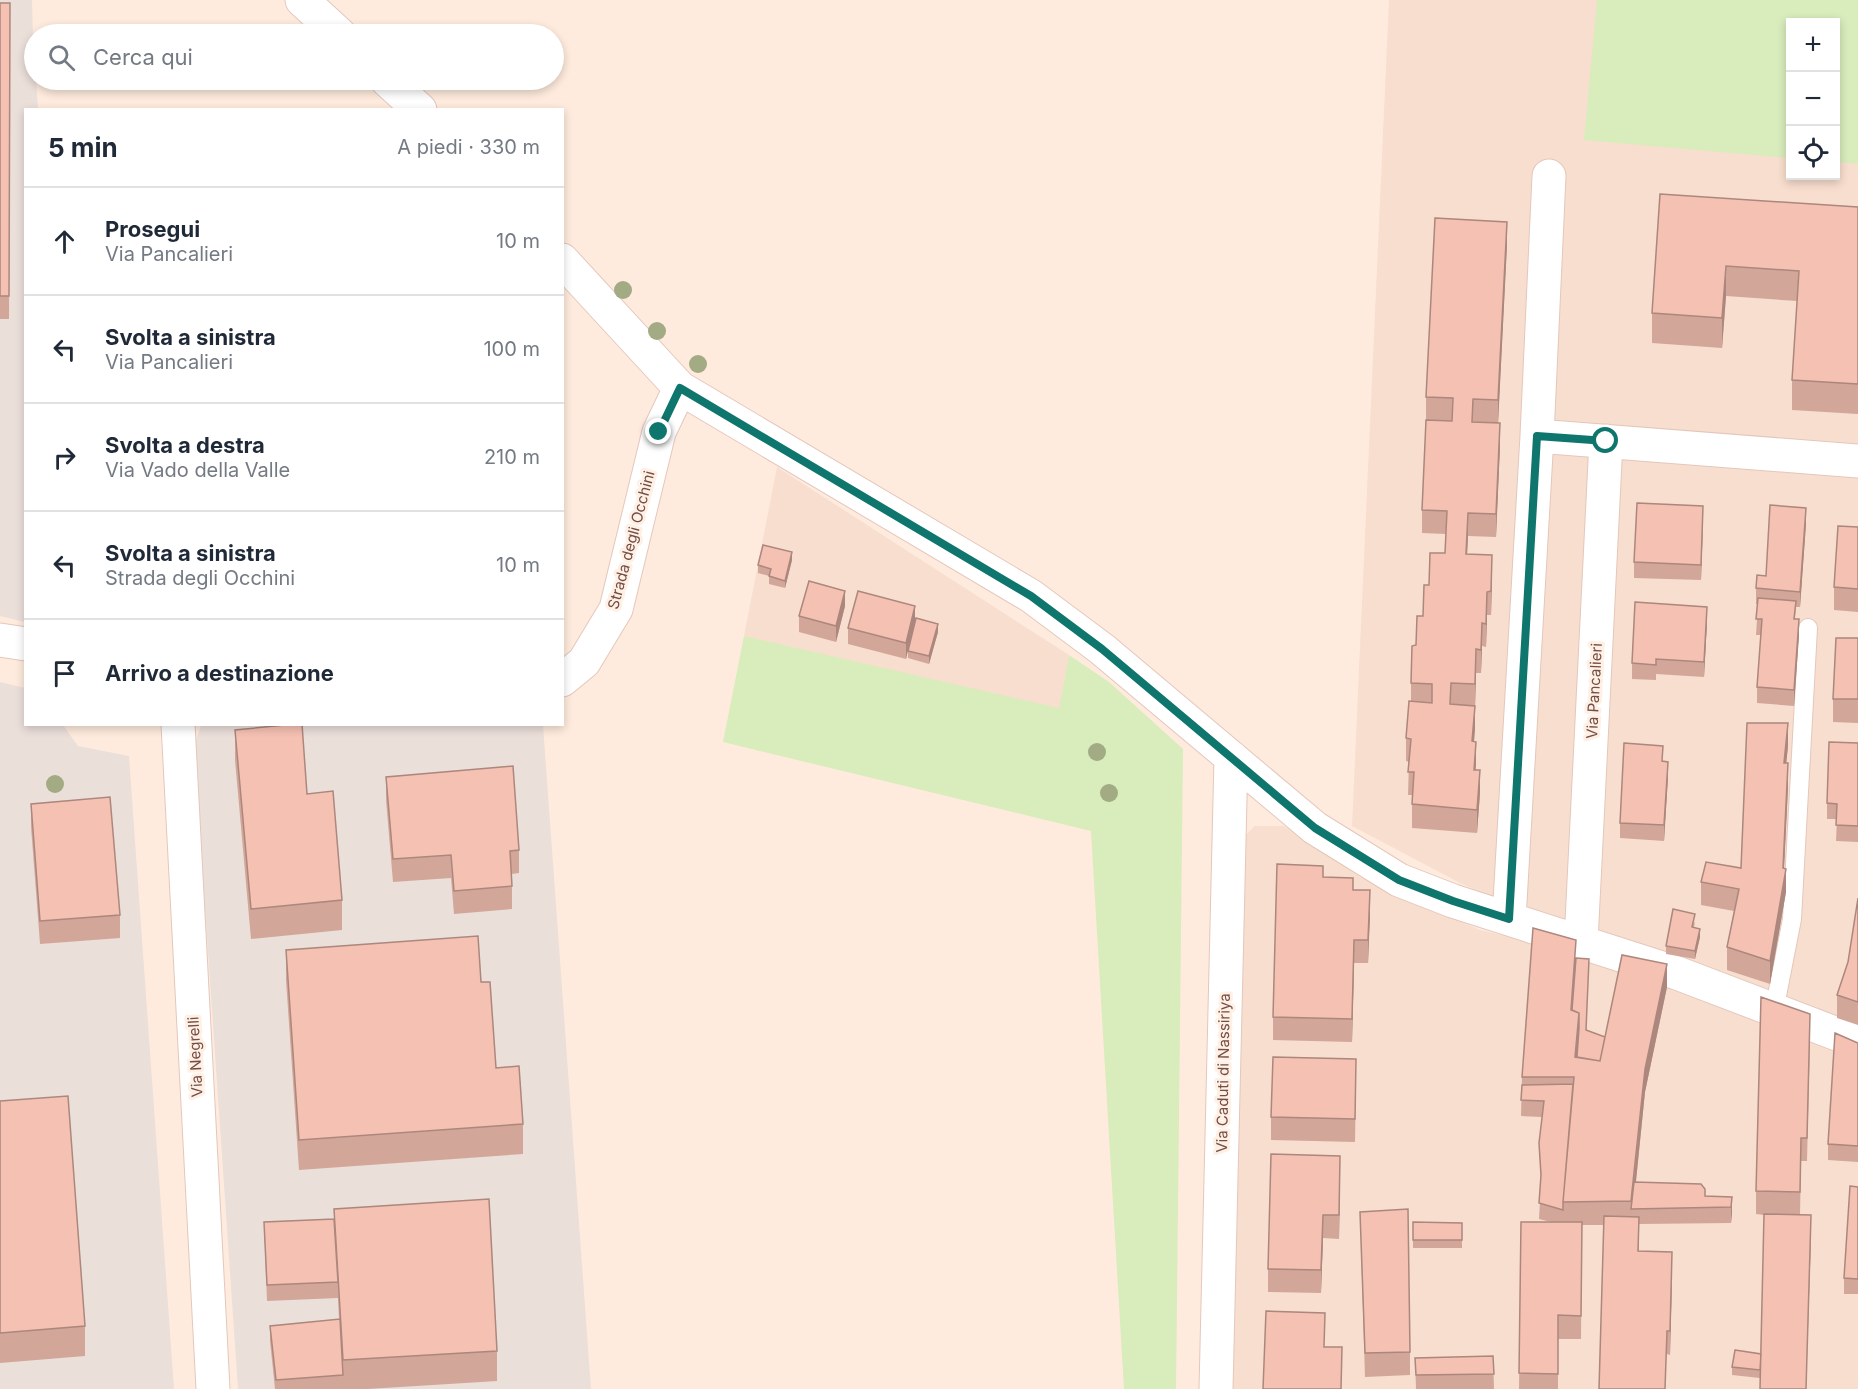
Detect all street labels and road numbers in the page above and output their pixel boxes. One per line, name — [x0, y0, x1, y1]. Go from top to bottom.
street label: Strada degli Occhini — [603, 469, 659, 611]
street label: Via Pancalieri — [1582, 642, 1606, 740]
street label: Via Caduti di Nassiriya — [1212, 993, 1234, 1153]
street label: Via Negrelli — [183, 1016, 207, 1098]

